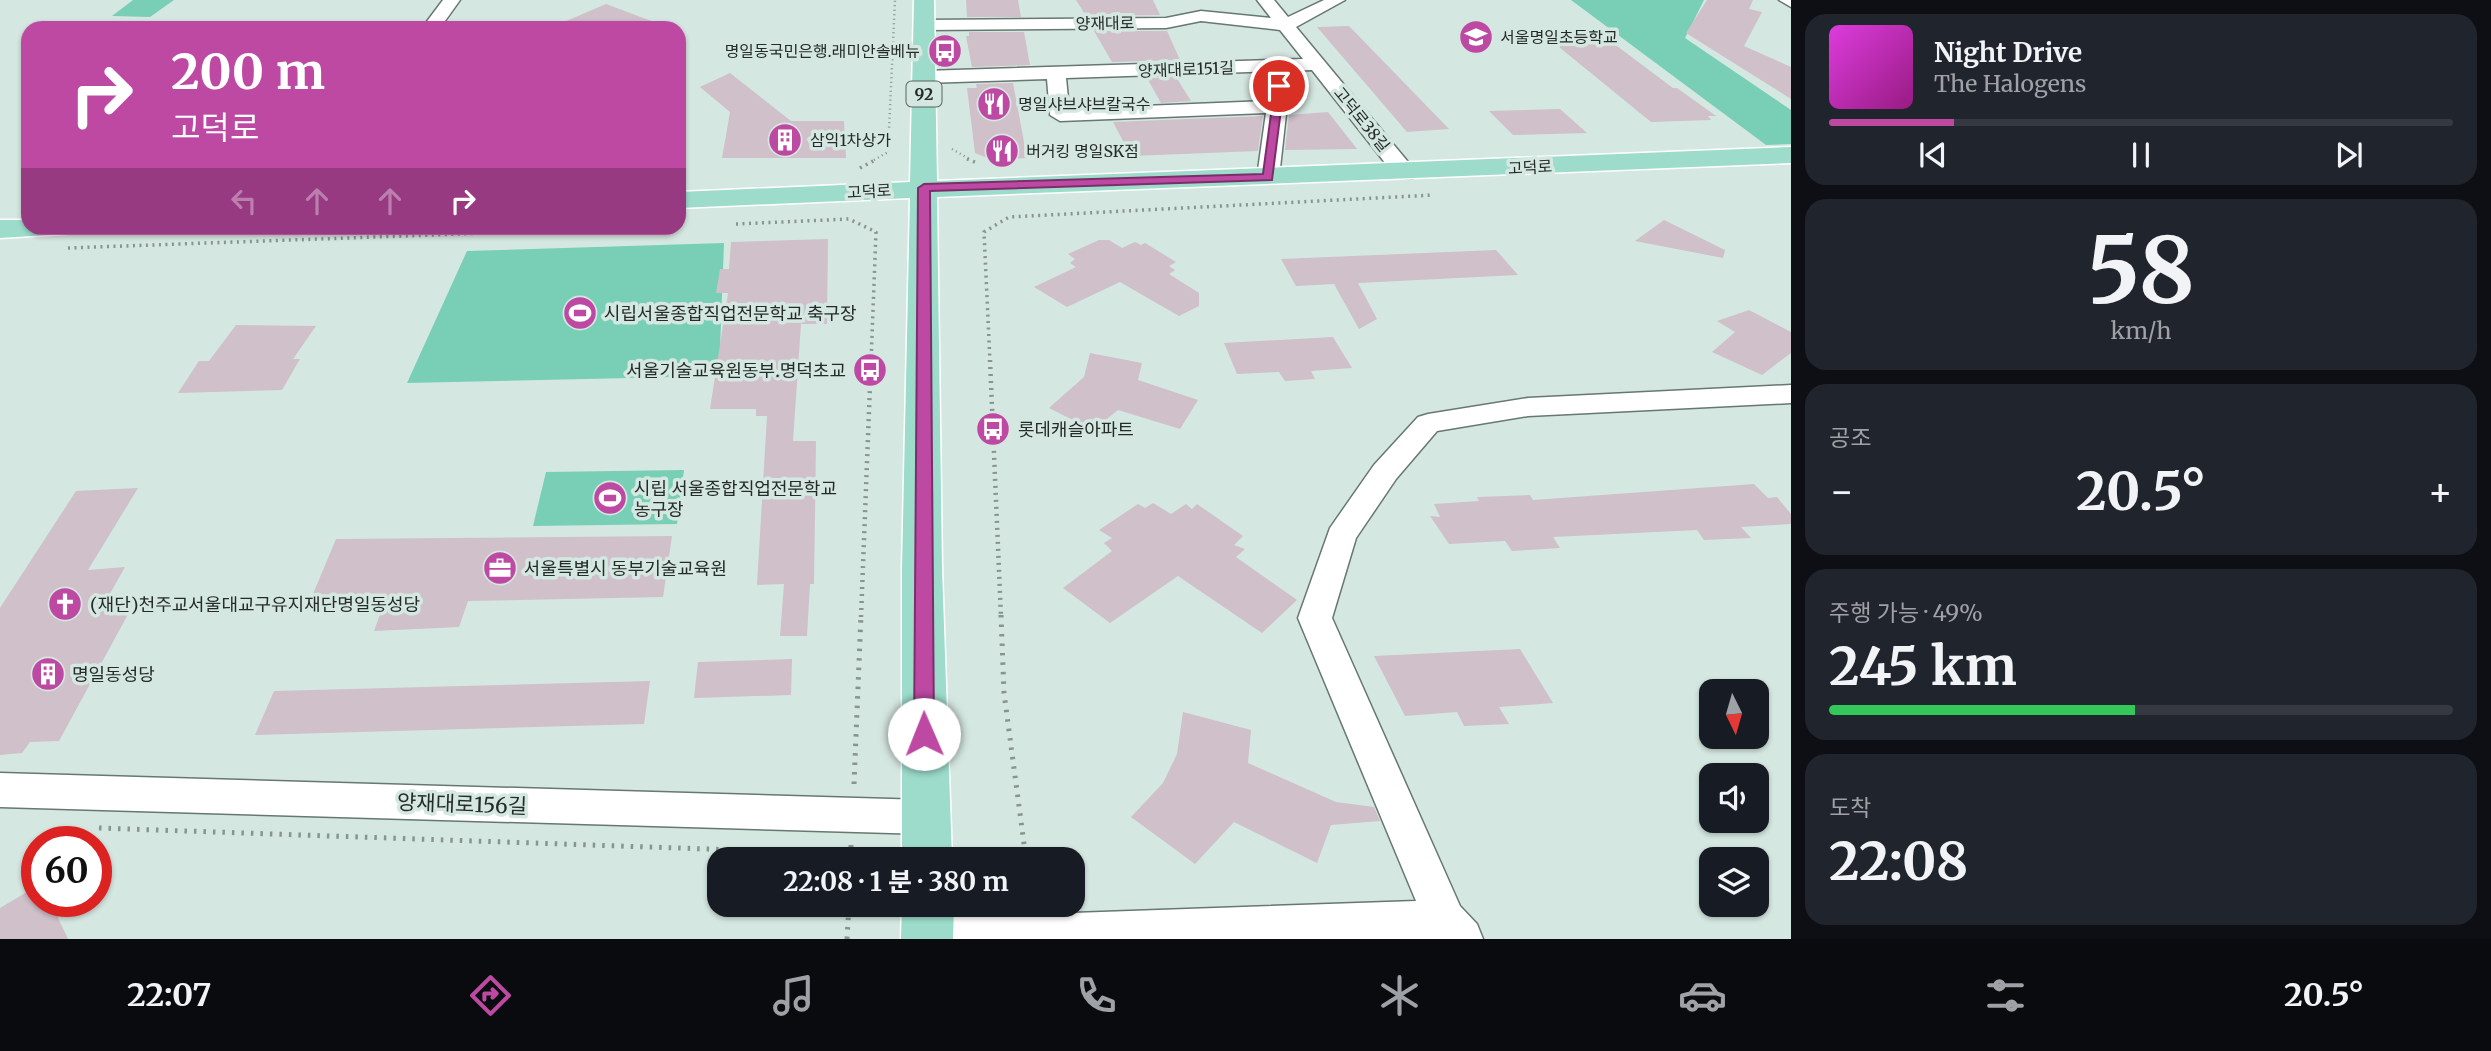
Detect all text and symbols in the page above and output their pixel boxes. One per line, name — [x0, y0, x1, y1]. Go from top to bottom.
street label: 양재대로 — [1075, 12, 1135, 34]
school or university icon: 서울명일초등학교 — [1457, 18, 1495, 56]
place label: 서울명일초등학교 — [1500, 27, 1618, 47]
bus stop icon: 명일동국민은행.래미안솔베뉴 — [926, 32, 964, 70]
text: Night Drive — [1934, 36, 2082, 69]
text: 200 m — [171, 41, 325, 102]
place label: 명일동국민은행.래미안솔베뉴 — [725, 41, 920, 61]
icon: right — [56, 49, 147, 140]
pin — [1249, 56, 1309, 116]
street label: 양재대로151길 — [1138, 57, 1234, 81]
icon: arrive — [1260, 67, 1298, 105]
text: The Halogens — [1934, 69, 2086, 98]
road number: 92 — [906, 82, 942, 106]
street label: 고덕로38길 — [1330, 83, 1394, 155]
restaurant icon: 명일샤브샤브칼국수 — [975, 85, 1013, 123]
place label: 명일샤브샤브칼국수 — [1018, 94, 1150, 114]
text: 고덕로 — [171, 108, 259, 148]
building icon: 삼익1차상가 — [766, 121, 804, 159]
place label: 삼익1차상가 — [810, 130, 891, 150]
restaurant icon: 버거킹 명일SK점 — [983, 132, 1021, 170]
icon: previous — [1914, 136, 1952, 174]
icon: pause — [2122, 136, 2160, 174]
icon: next — [2330, 136, 2368, 174]
place label: 버거킹 명일SK점 — [1026, 141, 1139, 161]
street label: 고덕로 — [1507, 156, 1553, 178]
street label: 고덕로 — [846, 180, 892, 202]
icon: left — [225, 182, 263, 220]
icon: ahead — [298, 182, 336, 220]
icon: ahead — [371, 182, 409, 220]
icon: right — [444, 182, 482, 220]
text: 58 — [2087, 213, 2195, 328]
sports icon: 시립서울종합직업전문학교 축구장 — [561, 294, 599, 332]
place label: 시립서울종합직업전문학교 축구장 — [604, 302, 857, 325]
text: km/h — [2111, 316, 2171, 345]
bus stop icon: 서울기술교육원동부.명덕초교 — [851, 351, 889, 389]
place label: 서울기술교육원동부.명덕초교 — [626, 359, 846, 382]
bus stop icon: 롯데캐슬아파트 — [974, 410, 1012, 448]
place label: 롯데캐슬아파트 — [1018, 418, 1134, 441]
text: 공조 — [1829, 423, 1871, 452]
text: 20.5° — [2076, 459, 2206, 524]
text: − — [1829, 468, 1854, 515]
text: + — [2428, 468, 2453, 515]
place label: 시립 서울종합직업전문학교 농구장 — [634, 477, 837, 521]
sports icon: 시립 서울종합직업전문학교 농구장 — [591, 479, 629, 517]
office icon: 서울특별시 동부기술교육원 — [481, 549, 519, 587]
place label: 서울특별시 동부기술교육원 — [524, 557, 727, 580]
church icon: (재단)천주교서울대교구유지재단명일동성당 — [46, 585, 84, 623]
place label: (재단)천주교서울대교구유지재단명일동성당 — [90, 593, 420, 616]
text: 주행 가능 · 49% — [1829, 598, 1983, 627]
text: 245 km — [1829, 634, 2017, 699]
building icon: 명일동성당 — [29, 655, 67, 693]
place label: 명일동성당 — [72, 663, 155, 686]
north arrow — [1699, 679, 1769, 749]
map controls — [1699, 679, 1769, 917]
position arrow — [887, 697, 961, 771]
button: sound — [1699, 763, 1769, 833]
street label: 양재대로156길 — [397, 788, 527, 820]
text: 도착 — [1829, 793, 1871, 822]
speed limit sign: 60 — [21, 826, 112, 917]
text: 22:08 — [1829, 829, 1968, 894]
button: layers — [1699, 847, 1769, 917]
text: 22:08 · 1 분 · 380 m — [783, 865, 1009, 898]
icon: directions — [466, 971, 515, 1020]
icon: music — [769, 971, 818, 1020]
icon: phone — [1072, 971, 1121, 1020]
icon: climate — [1375, 971, 1424, 1020]
icon: car — [1678, 971, 1727, 1020]
icon: filters — [1981, 971, 2030, 1020]
text: 22:07 — [127, 975, 211, 1015]
text: 20.5° — [2284, 975, 2364, 1015]

